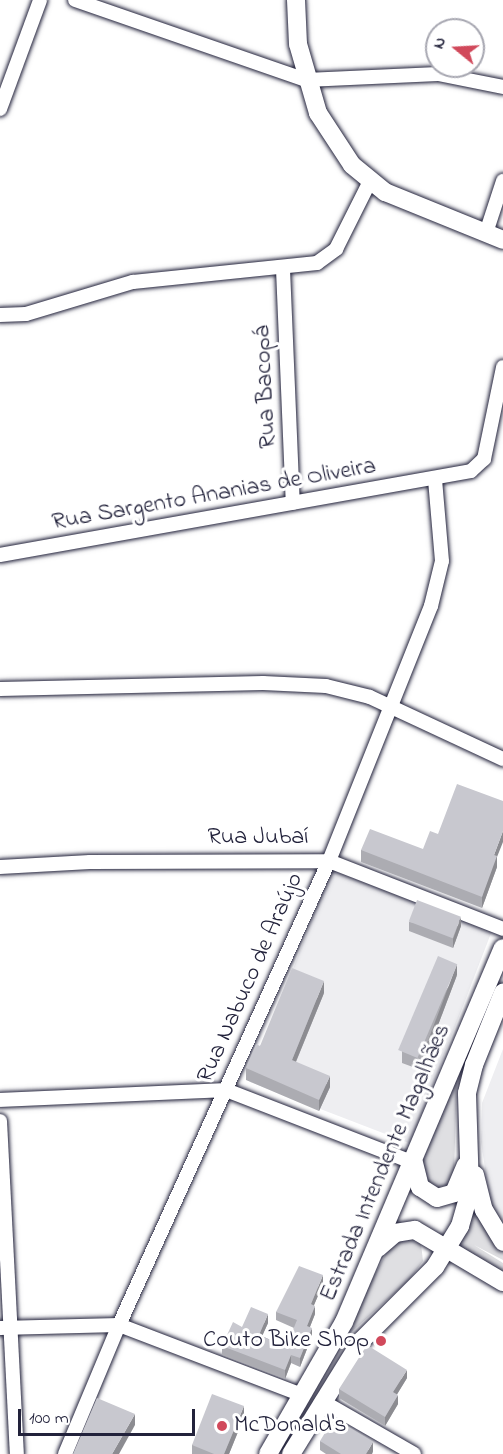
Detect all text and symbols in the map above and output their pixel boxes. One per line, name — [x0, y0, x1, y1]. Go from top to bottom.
north arrow — [425, 18, 485, 78]
text: N — [427, 34, 453, 52]
street label: Rua Bacopá — [248, 325, 284, 449]
street label: Rua Sargento Ananias de Oliveira — [50, 452, 378, 538]
street label: Rua Jubaí — [207, 824, 309, 852]
street label: Rua Nabuco de Araújo — [192, 869, 310, 1087]
street label: Estrada Intendente Magalhães — [314, 1020, 458, 1306]
place label: Couto Bike Shop — [203, 1327, 369, 1355]
marker: Couto Bike Shop — [374, 1334, 388, 1348]
scale bar — [21, 1397, 198, 1435]
text: 100 m — [29, 1406, 69, 1432]
place label: McDonald's — [234, 1412, 346, 1440]
marker: McDonald's — [215, 1419, 229, 1433]

